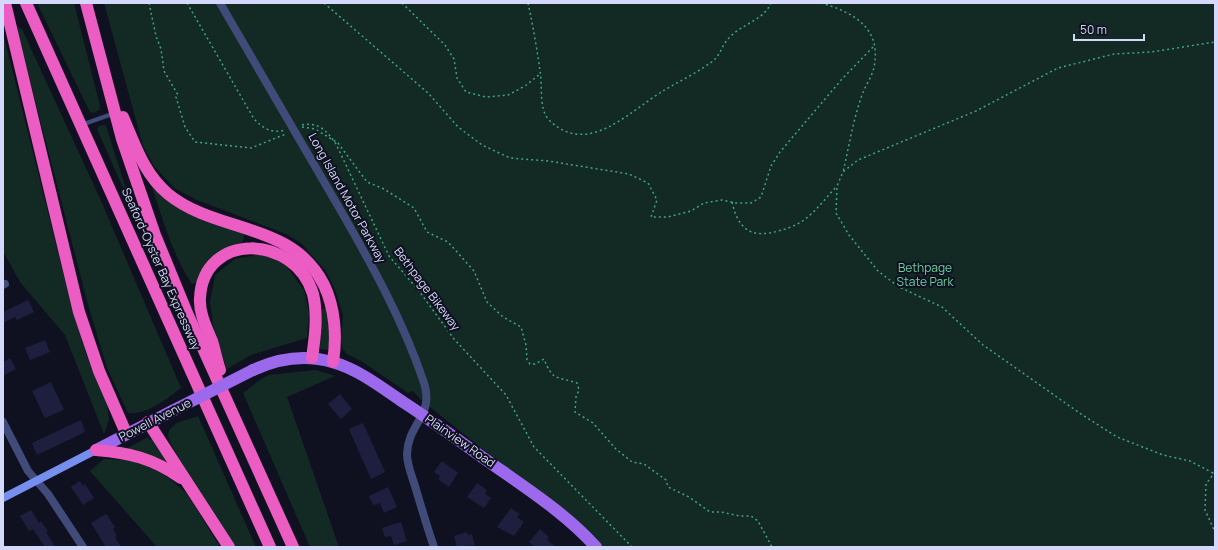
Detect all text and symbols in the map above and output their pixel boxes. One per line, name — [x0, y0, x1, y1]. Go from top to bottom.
scale bar — [1074, 16, 1144, 42]
text: 50 m — [1080, 21, 1107, 38]
street label: Long Island Motor Parkway — [305, 130, 391, 266]
street label: Seaford-Oyster Bay Expressway — [118, 185, 205, 353]
street label: Bethpage Bikeway — [390, 243, 465, 335]
park label: Bethpage State Park — [897, 259, 954, 290]
street label: Powell Avenue — [116, 394, 194, 445]
street label: Plainview Road — [422, 410, 499, 471]

